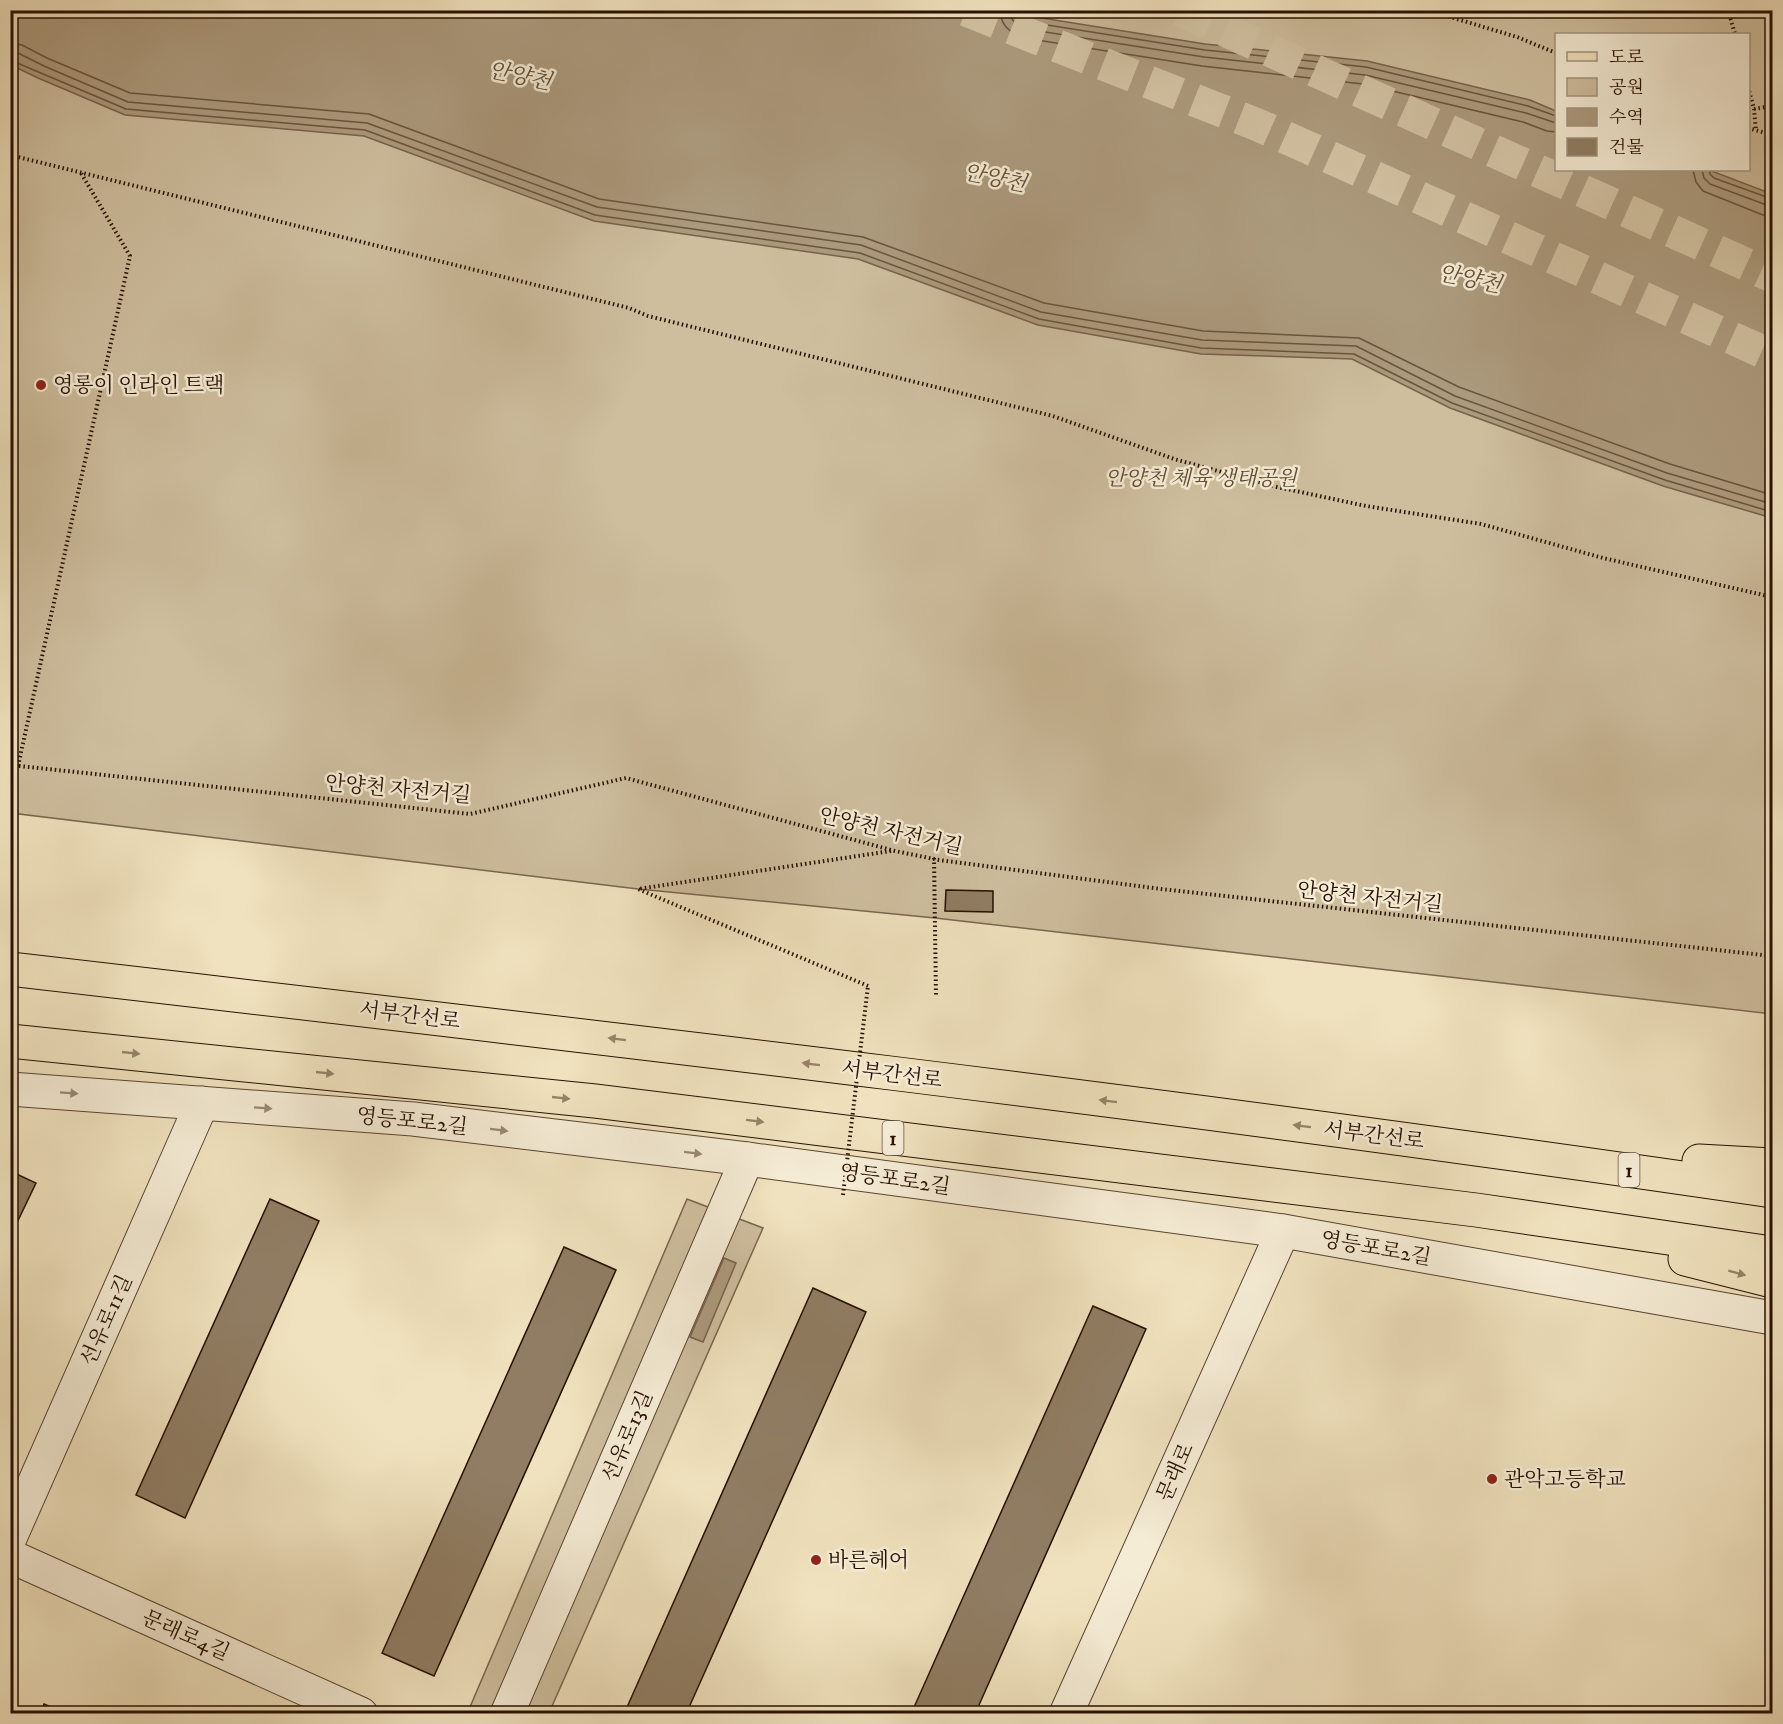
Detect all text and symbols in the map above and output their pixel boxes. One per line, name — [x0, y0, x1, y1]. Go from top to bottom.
legend — [1555, 33, 1750, 171]
text: 도로 — [1609, 47, 1644, 69]
water label: 안양천 — [486, 57, 555, 97]
text: 공원 — [1609, 77, 1644, 99]
text: 수역 — [1609, 107, 1644, 129]
text: 건물 — [1609, 137, 1644, 159]
water label: 안양천 — [961, 159, 1030, 199]
water label: 안양천 — [1436, 260, 1505, 300]
place label: 영롱이 인라인 트랙 — [53, 373, 224, 399]
marker: 영롱이 인라인 트랙 — [34, 378, 48, 392]
park label: 안양천 체육 생태공원 — [1105, 466, 1299, 492]
street label: 안양천 자전거길 — [324, 771, 472, 809]
street label: 안양천 자전거길 — [816, 803, 965, 861]
street label: 안양천 자전거길 — [1296, 877, 1444, 919]
street label: 서부간선로 — [358, 997, 462, 1035]
one-way arrow — [607, 1035, 626, 1044]
one-way arrow — [122, 1049, 141, 1058]
street label: 서부간선로 — [840, 1056, 944, 1094]
one-way arrow — [801, 1059, 820, 1068]
one-way arrow — [316, 1069, 335, 1078]
one-way arrow — [59, 1088, 78, 1098]
one-way arrow — [552, 1093, 571, 1103]
one-way arrow — [1099, 1097, 1118, 1106]
one-way arrow — [254, 1103, 273, 1113]
street label: 영등포로2길 — [355, 1103, 469, 1141]
one-way arrow — [745, 1116, 764, 1126]
street label: 서부간선로 — [1322, 1117, 1426, 1155]
road number: 1 — [882, 1121, 904, 1155]
one-way arrow — [1292, 1121, 1311, 1130]
one-way arrow — [490, 1125, 509, 1134]
one-way arrow — [683, 1148, 702, 1158]
road number: 1 — [1618, 1153, 1640, 1187]
street label: 영등포로2길 — [838, 1159, 952, 1201]
street label: 영등포로2길 — [1319, 1226, 1433, 1271]
one-way arrow — [1728, 1268, 1747, 1278]
street label: 선유로11길 — [75, 1271, 138, 1370]
street label: 선유로13길 — [597, 1387, 659, 1486]
street label: 문래로 — [1152, 1439, 1200, 1505]
place label: 관악고등학교 — [1504, 1467, 1626, 1493]
marker: 관악고등학교 — [1485, 1472, 1499, 1486]
place label: 바른헤어 — [828, 1548, 909, 1574]
marker: 바른헤어 — [809, 1553, 823, 1567]
street label: 문래로4길 — [138, 1605, 233, 1667]

